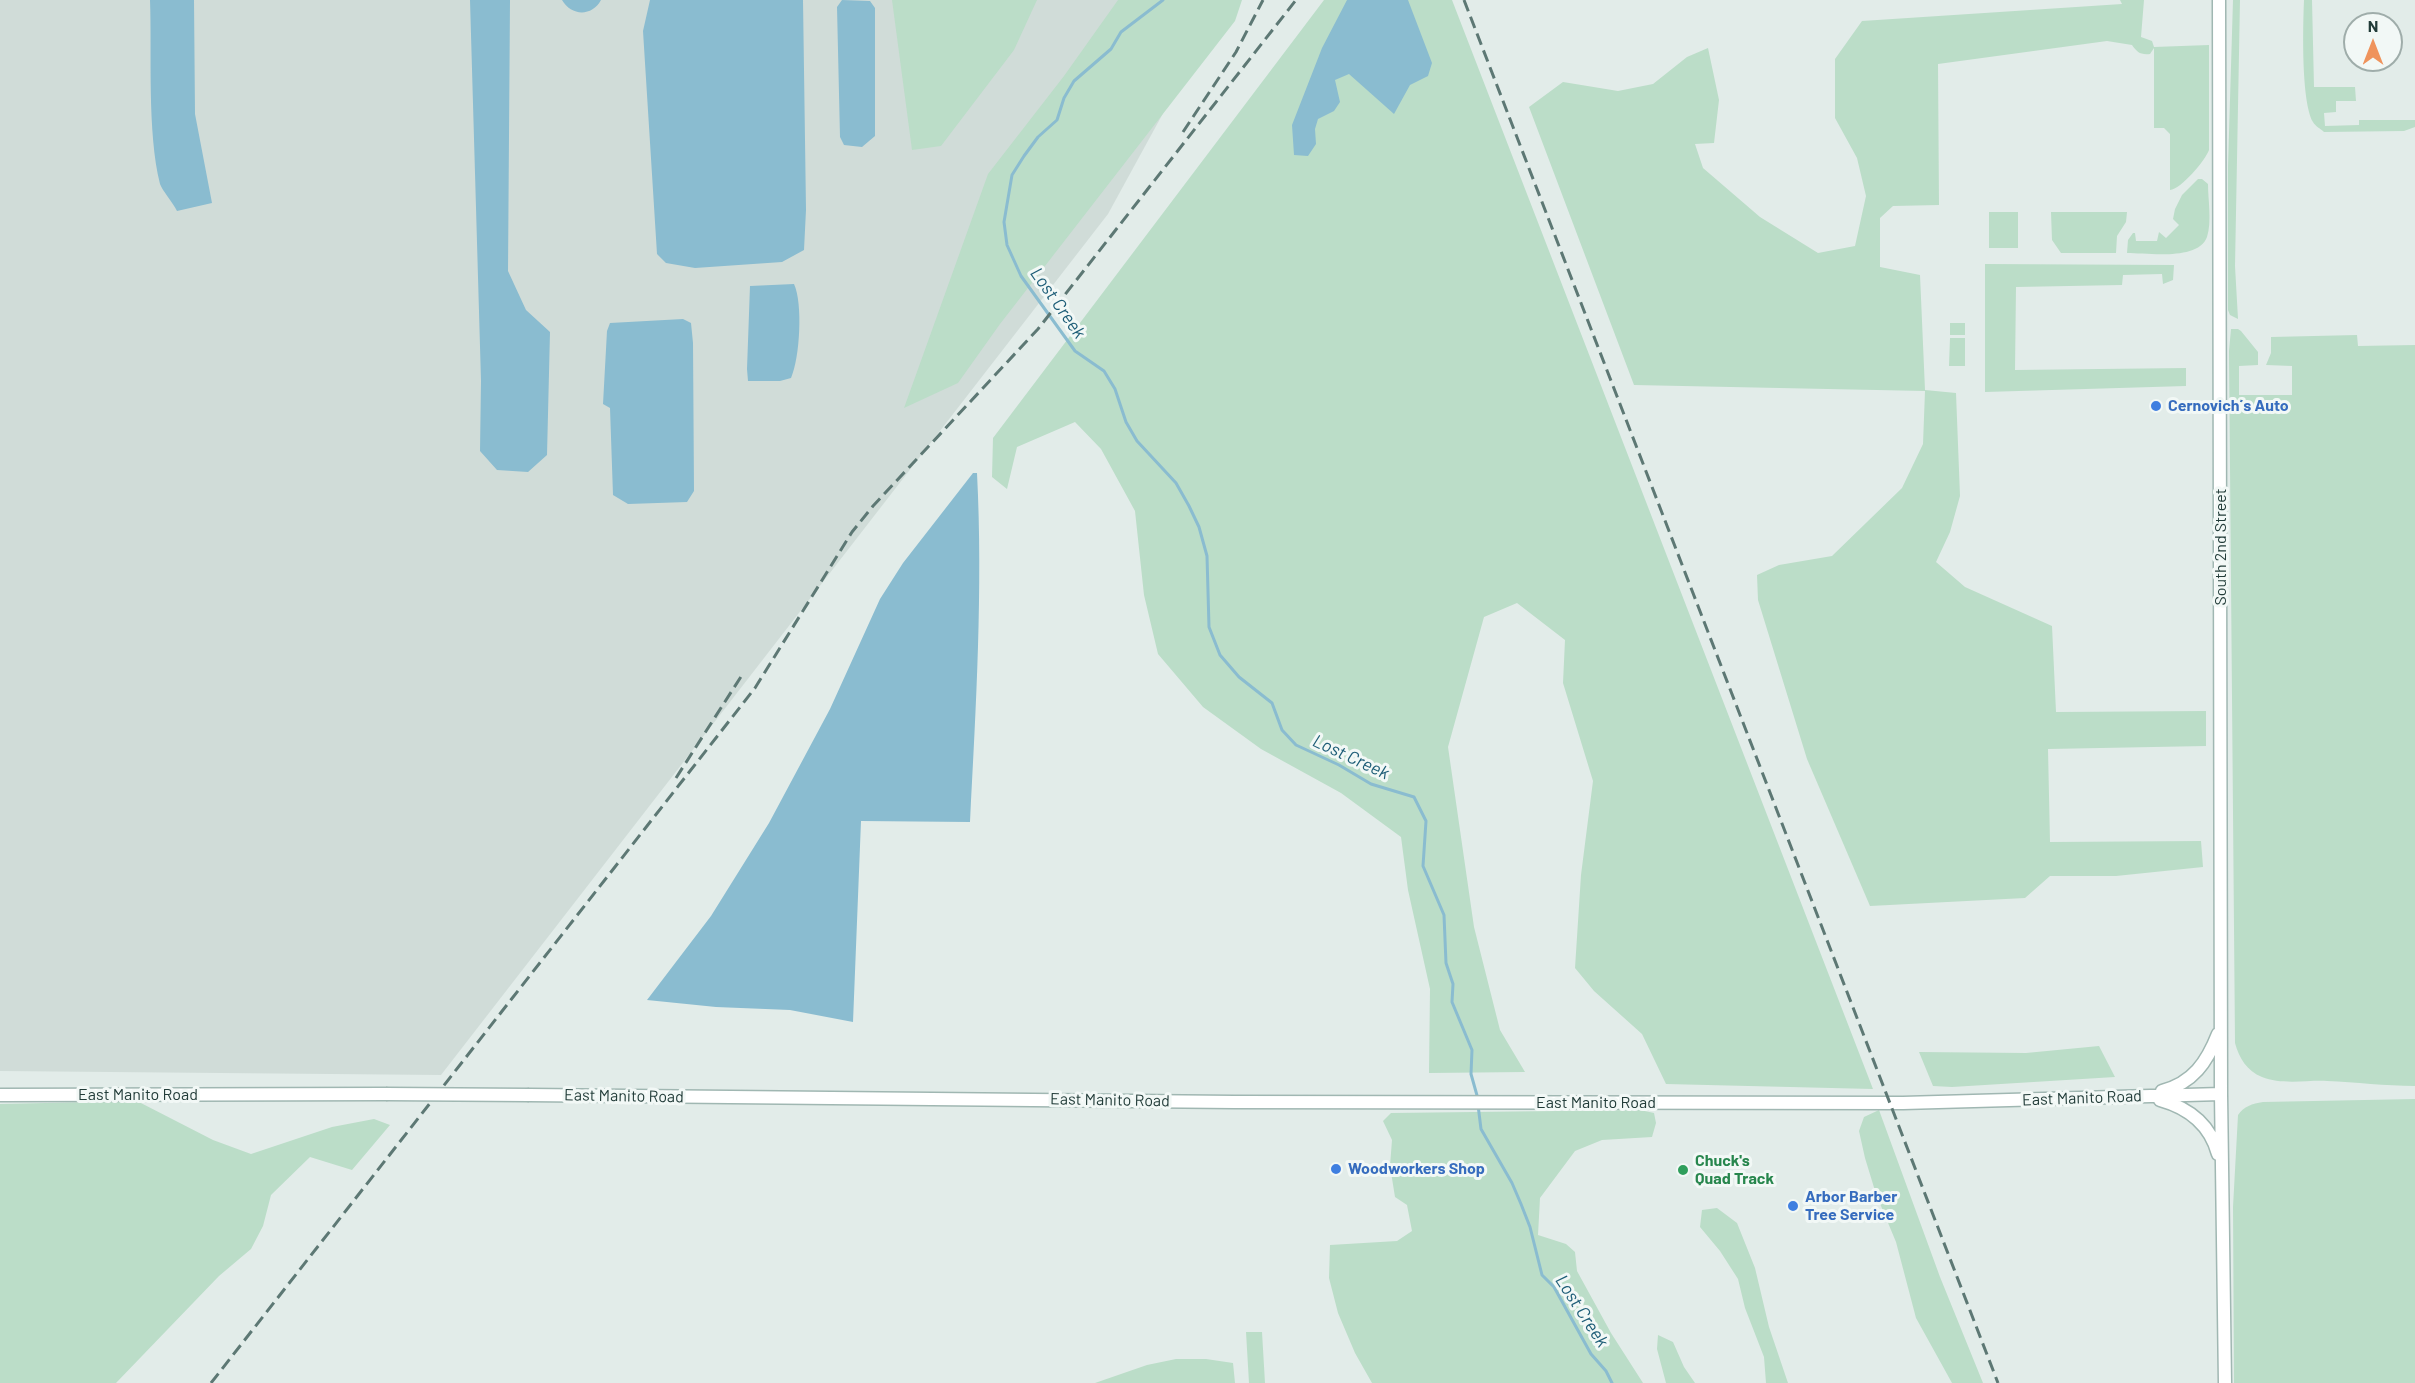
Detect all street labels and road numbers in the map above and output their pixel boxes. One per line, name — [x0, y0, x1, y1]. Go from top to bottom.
street label: South 2nd Street — [2211, 489, 2231, 605]
street label: East Manito Road — [78, 1085, 198, 1105]
street label: East Manito Road — [564, 1085, 684, 1107]
street label: East Manito Road — [2022, 1086, 2142, 1110]
street label: East Manito Road — [1050, 1089, 1170, 1111]
street label: East Manito Road — [1536, 1093, 1656, 1113]

